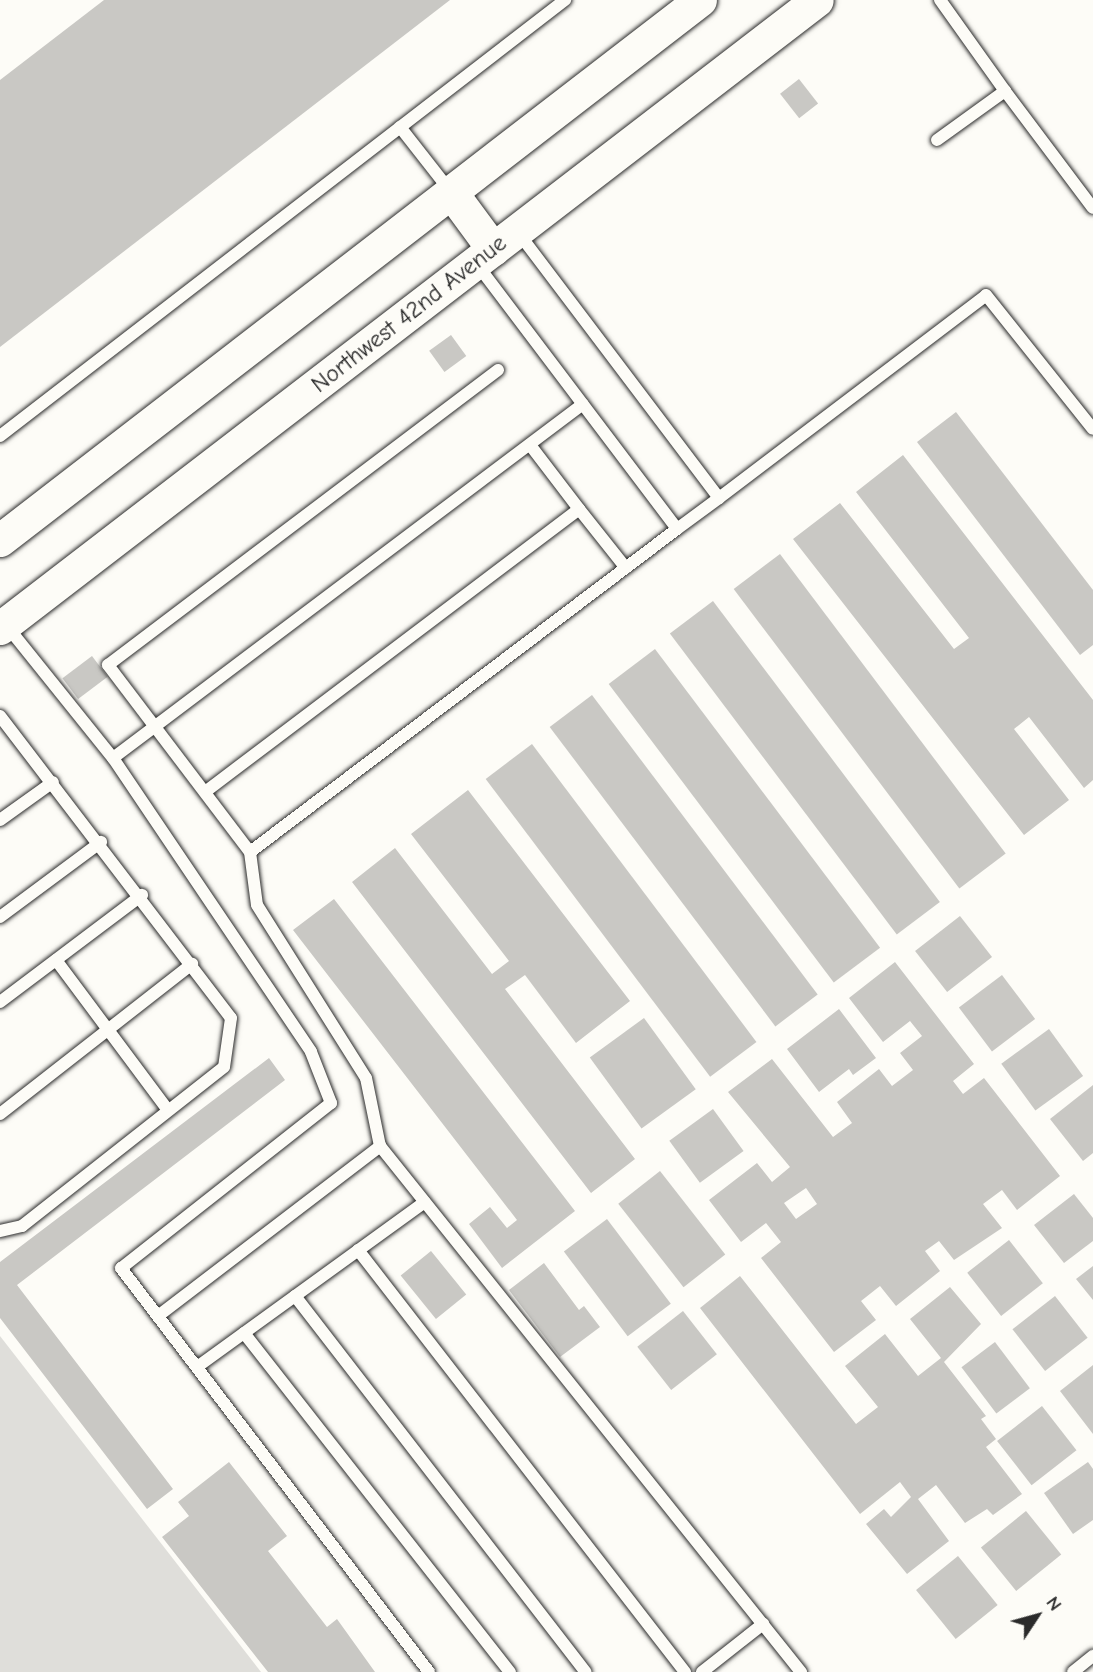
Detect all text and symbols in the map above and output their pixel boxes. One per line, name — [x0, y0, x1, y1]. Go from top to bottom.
street label: Northwest 42nd Avenue — [306, 229, 512, 399]
north arrow — [1002, 1581, 1072, 1651]
text: N — [1041, 1592, 1067, 1615]

